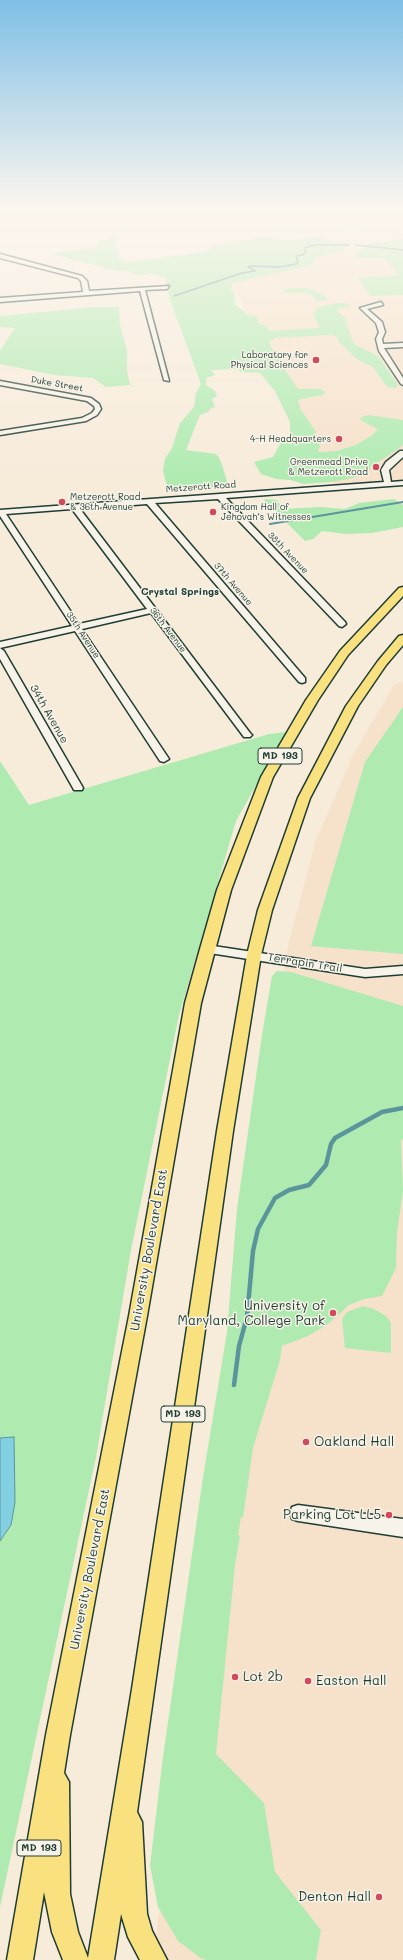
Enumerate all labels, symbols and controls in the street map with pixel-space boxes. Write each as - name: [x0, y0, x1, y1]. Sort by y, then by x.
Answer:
- place label: Laboratory for Physical Sciences: [231, 350, 308, 371]
- marker: Laboratory for Physical Sciences: [311, 355, 321, 365]
- street label: Duke Street: [30, 374, 84, 394]
- place label: 4-H Headquarters: [250, 434, 331, 444]
- marker: 4-H Headquarters: [334, 434, 344, 444]
- place label: Greenmead Drive & Metzerott Road: [288, 457, 368, 478]
- marker: Greenmead Drive & Metzerott Road: [371, 462, 381, 472]
- street label: Metzerott Road: [166, 479, 236, 495]
- place label: Metzerott Road & 36th Avenue: [70, 492, 140, 513]
- marker: Metzerott Road & 36th Avenue: [57, 497, 67, 507]
- place label: Kingdom Hall of Jehovah’s Witnesses: [221, 502, 311, 523]
- marker: Kingdom Hall of Jehovah’s Witnesses: [208, 507, 218, 517]
- street label: 38th Avenue: [265, 530, 311, 576]
- street label: 37th Avenue: [211, 560, 255, 608]
- district label: Crystal Springs: [141, 586, 219, 598]
- street label: 36th Avenue: [148, 605, 188, 655]
- street label: 35th Avenue: [64, 610, 102, 660]
- street label: 34th Avenue: [27, 682, 71, 746]
- road number: MD 193: [258, 748, 302, 764]
- street label: Terrapin Trail: [267, 951, 343, 975]
- street label: University Boulevard East: [127, 1168, 171, 1332]
- place label: University of Maryland, College Park: [178, 1298, 325, 1329]
- marker: University of Maryland, College Park: [328, 1308, 338, 1318]
- road number: MD 193: [161, 1406, 205, 1422]
- place label: Oakland Hall: [314, 1434, 394, 1450]
- marker: Oakland Hall: [301, 1437, 311, 1447]
- street label: University Boulevard East: [67, 1487, 113, 1651]
- place label: Parking Lot LL5: [283, 1507, 381, 1523]
- marker: Parking Lot LL5: [384, 1510, 394, 1520]
- place label: Lot 2b: [243, 1669, 283, 1685]
- marker: Lot 2b: [230, 1672, 240, 1682]
- place label: Easton Hall: [316, 1673, 387, 1689]
- marker: Easton Hall: [303, 1676, 313, 1686]
- road number: MD 193: [17, 1840, 61, 1856]
- place label: Denton Hall: [298, 1889, 371, 1905]
- marker: Denton Hall: [374, 1892, 384, 1902]

